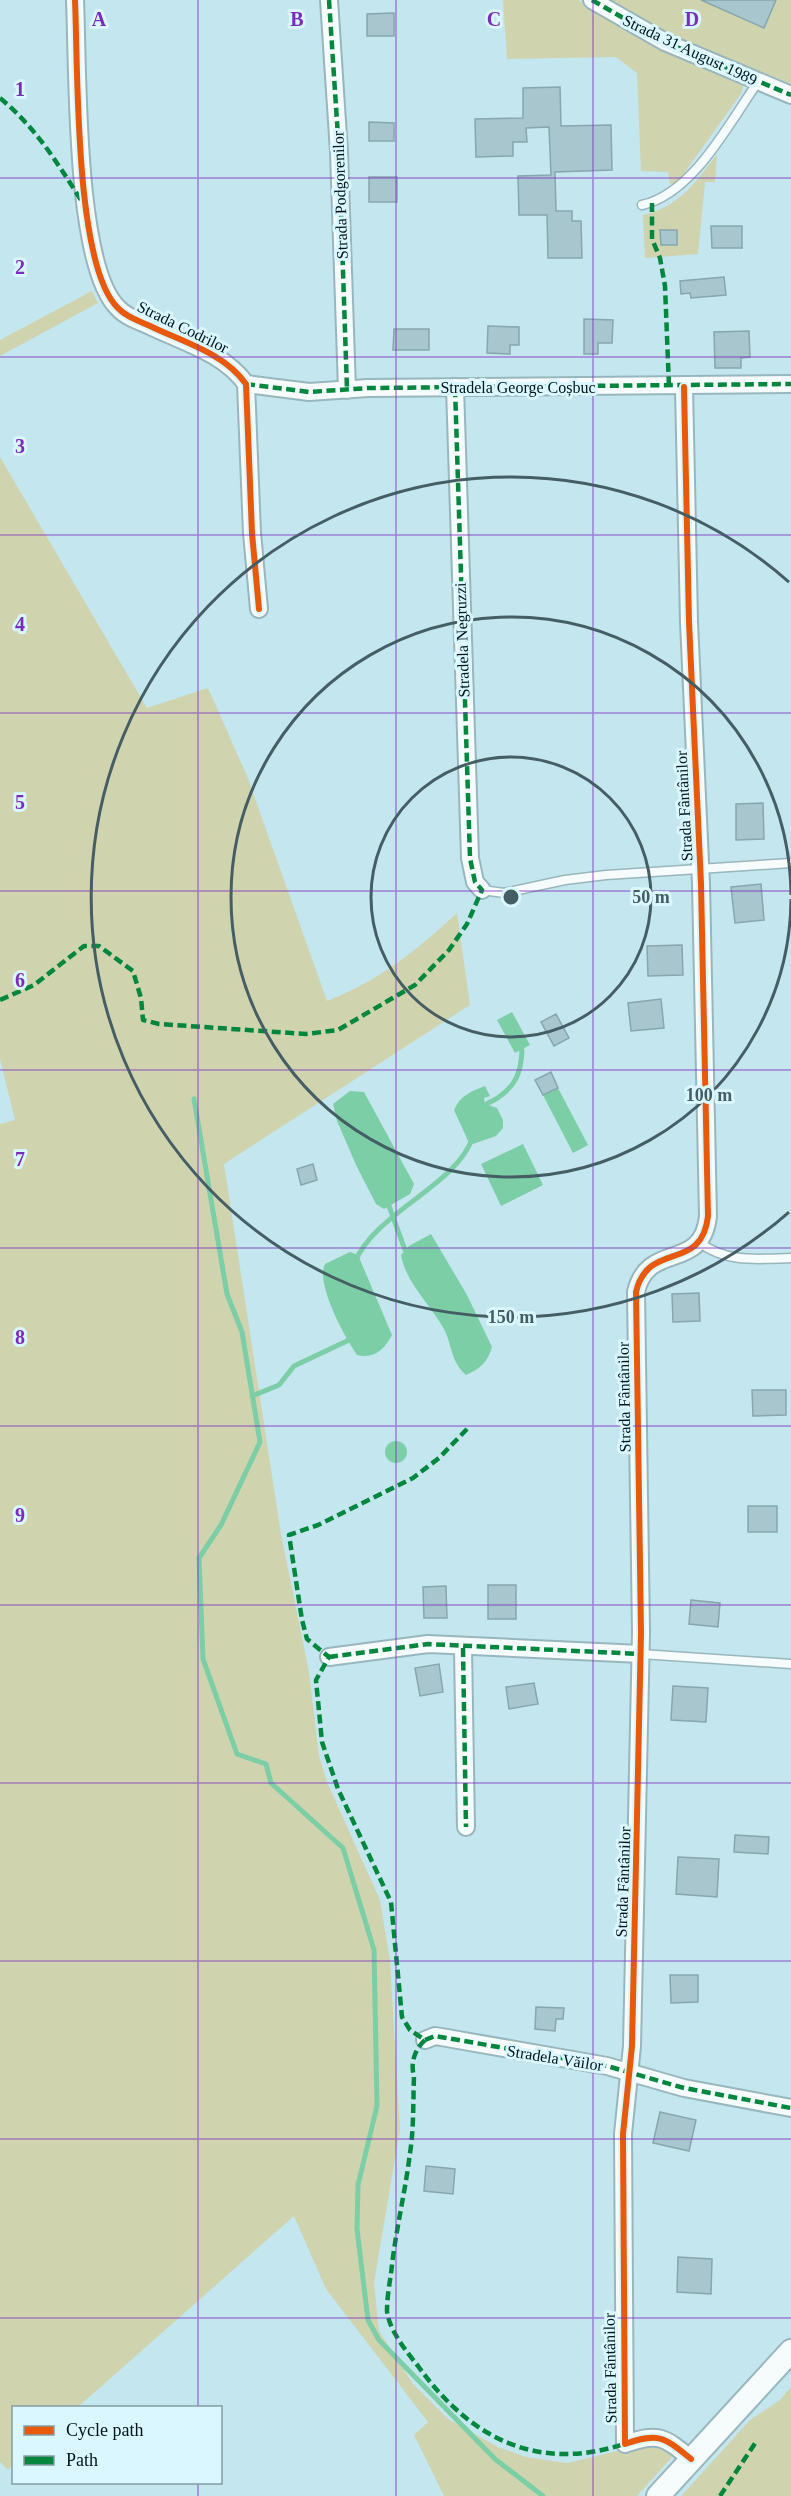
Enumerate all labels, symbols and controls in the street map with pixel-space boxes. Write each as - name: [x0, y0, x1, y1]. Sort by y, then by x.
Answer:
- text: A: [92, 8, 107, 30]
- text: B: [290, 8, 304, 30]
- text: C: [487, 8, 501, 30]
- text: D: [685, 8, 699, 30]
- street label: Strada 31 August 1989: [620, 11, 760, 90]
- text: 1: [15, 78, 25, 100]
- street label: Strada Podgorenilor: [329, 130, 352, 259]
- text: 2: [15, 256, 25, 278]
- street label: Strada Codrilor: [135, 298, 232, 357]
- street label: Stradela George Coșbuc: [440, 379, 596, 397]
- text: 3: [15, 435, 25, 457]
- street label: Stradela Negruzzi: [451, 582, 474, 698]
- text: 4: [15, 613, 25, 635]
- street label: Strada Fântânilor: [673, 750, 695, 862]
- text: 5: [15, 791, 25, 813]
- centre of rings: [501, 887, 521, 907]
- text: 50 m: [632, 887, 670, 907]
- text: 6: [15, 969, 25, 991]
- text: 100 m: [686, 1085, 732, 1105]
- text: 7: [15, 1148, 25, 1170]
- text: 150 m: [488, 1307, 534, 1327]
- text: 8: [15, 1326, 25, 1348]
- street label: Strada Fântânilor: [615, 1341, 633, 1452]
- text: 9: [15, 1504, 25, 1526]
- street label: Strada Fântânilor: [613, 1826, 633, 1938]
- street label: Stradela Văilor: [506, 2042, 605, 2074]
- street label: Strada Fântânilor: [601, 2312, 619, 2423]
- legend: [12, 2406, 222, 2484]
- text: Cycle path: [66, 2420, 143, 2440]
- text: Path: [66, 2450, 98, 2470]

